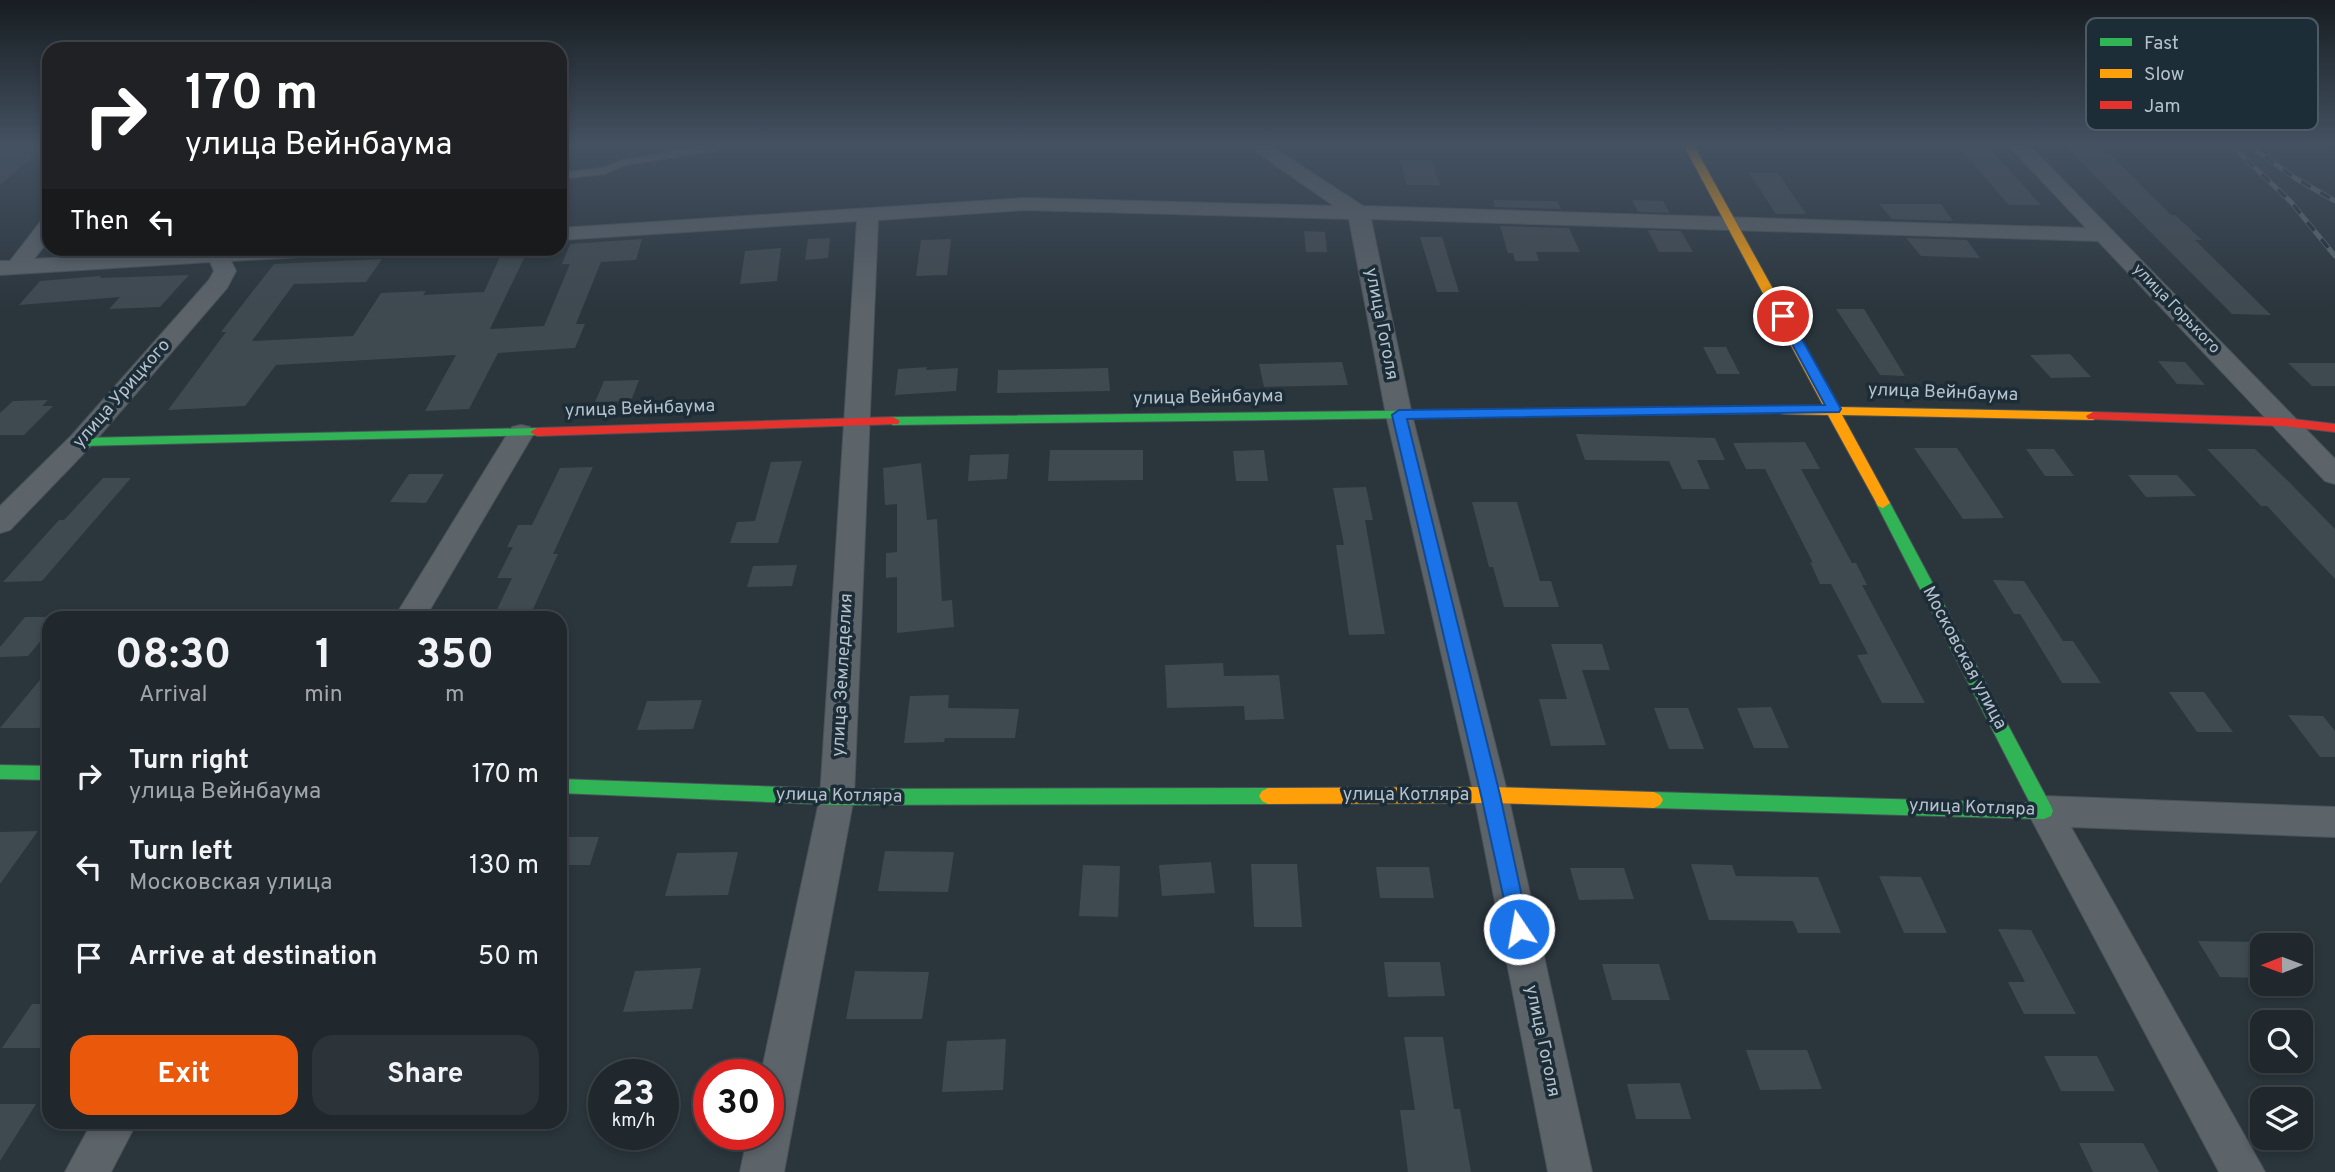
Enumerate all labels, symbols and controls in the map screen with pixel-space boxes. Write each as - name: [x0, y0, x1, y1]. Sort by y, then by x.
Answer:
- legend: [2086, 18, 2318, 130]
- text: Fast: [2144, 32, 2179, 56]
- text: Slow: [2144, 63, 2184, 87]
- text: 170 m: [185, 65, 318, 127]
- icon: right: [70, 70, 161, 161]
- text: Jam: [2144, 95, 2181, 119]
- text: улица Вейнбаума: [185, 126, 452, 166]
- icon: left: [143, 203, 181, 241]
- text: Then: [70, 206, 129, 239]
- street label: улица Горького: [2128, 260, 2224, 358]
- street label: улица Гоголя: [1359, 266, 1403, 382]
- pin: [1753, 286, 1813, 346]
- icon: arrive: [1764, 297, 1802, 335]
- street label: улица Урицкого: [68, 335, 176, 453]
- street label: улица Вейнбаума: [1867, 379, 2019, 407]
- street label: улица Вейнбаума: [1133, 385, 1283, 411]
- street label: улица Вейнбаума: [564, 395, 716, 423]
- street label: Московская улица: [1917, 582, 2011, 734]
- street label: улица Земледелия: [827, 593, 859, 757]
- text: 08:30: [115, 630, 231, 683]
- text: 1: [315, 630, 332, 683]
- text: 350: [416, 630, 494, 683]
- text: Arrival: [139, 681, 207, 710]
- text: min: [304, 681, 343, 710]
- text: m: [445, 681, 465, 710]
- text: Turn right: [129, 745, 249, 778]
- icon: right: [70, 757, 108, 795]
- text: 170 m: [472, 759, 539, 792]
- text: улица Вейнбаума: [129, 778, 321, 807]
- street label: улица Котляра: [776, 783, 902, 809]
- street label: улица Котляра: [1343, 784, 1469, 807]
- street label: улица Котляра: [1908, 794, 2036, 822]
- text: Turn left: [129, 836, 233, 869]
- icon: left: [70, 848, 108, 886]
- text: 130 m: [469, 850, 539, 883]
- text: Московская улица: [129, 869, 332, 898]
- position arrow: [1482, 892, 1556, 966]
- north arrow: [2250, 933, 2314, 996]
- map controls: [2250, 933, 2313, 1150]
- icon: arrive: [70, 939, 108, 977]
- text: Arrive at destination: [129, 941, 377, 974]
- text: 50 m: [478, 941, 539, 974]
- street label: улица Гоголя: [1519, 983, 1565, 1099]
- button: search: [2250, 1010, 2313, 1073]
- button: Exit: [70, 1035, 298, 1115]
- button: Share: [312, 1035, 539, 1115]
- speed limit sign: 30: [693, 1059, 784, 1150]
- text: 23: [612, 1073, 655, 1117]
- button: layers: [2250, 1087, 2313, 1150]
- text: km/h: [612, 1110, 655, 1133]

